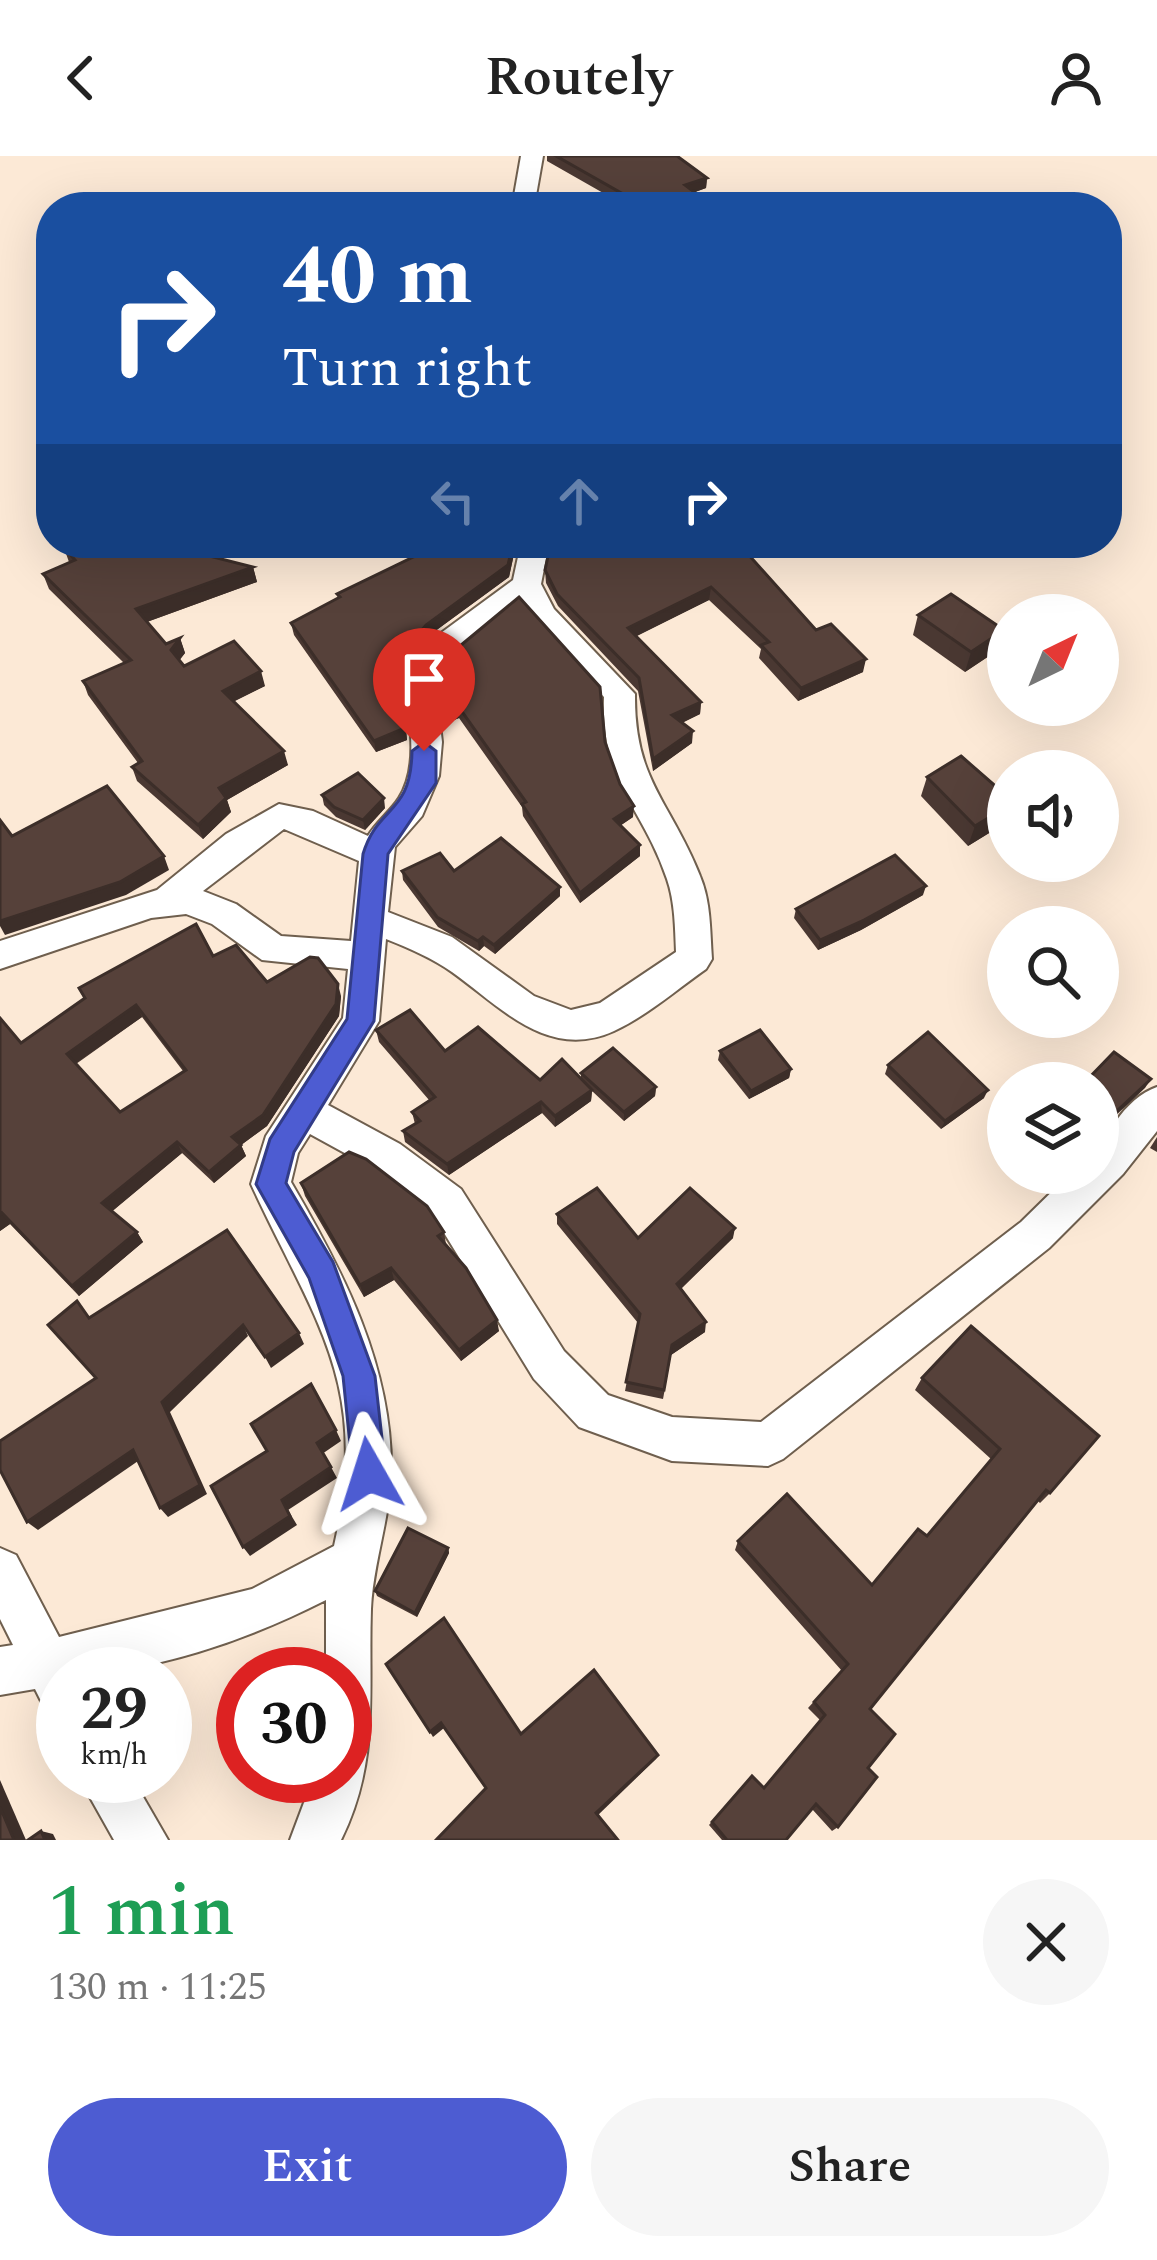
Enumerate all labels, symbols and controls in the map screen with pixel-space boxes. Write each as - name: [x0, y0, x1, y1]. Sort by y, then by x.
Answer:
- text: Routely: [485, 37, 672, 119]
- icon: back: [48, 45, 114, 111]
- icon: person: [1043, 45, 1109, 111]
- text: 40 m: [282, 213, 473, 341]
- icon: right: [84, 240, 240, 396]
- text: Turn right: [282, 328, 532, 410]
- icon: left: [420, 468, 486, 534]
- icon: ahead: [546, 468, 612, 534]
- icon: right: [672, 468, 738, 534]
- north arrow: [987, 594, 1119, 726]
- map controls: [987, 594, 1119, 1194]
- pin: [373, 628, 475, 751]
- icon: arrive: [391, 646, 457, 712]
- button: sound: [987, 750, 1119, 882]
- button: search: [987, 906, 1119, 1038]
- button: layers: [987, 1062, 1119, 1194]
- position arrow: [306, 1411, 432, 1537]
- speed limit sign: 30: [216, 1647, 372, 1803]
- text: 29: [80, 1664, 148, 1756]
- text: km/h: [80, 1732, 148, 1778]
- text: 1 min: [48, 1858, 235, 1967]
- button: close: [983, 1879, 1109, 2005]
- text: 130 m · 11:25: [48, 1958, 267, 2017]
- button: Exit: [48, 2098, 567, 2236]
- button: Share: [591, 2098, 1109, 2236]

